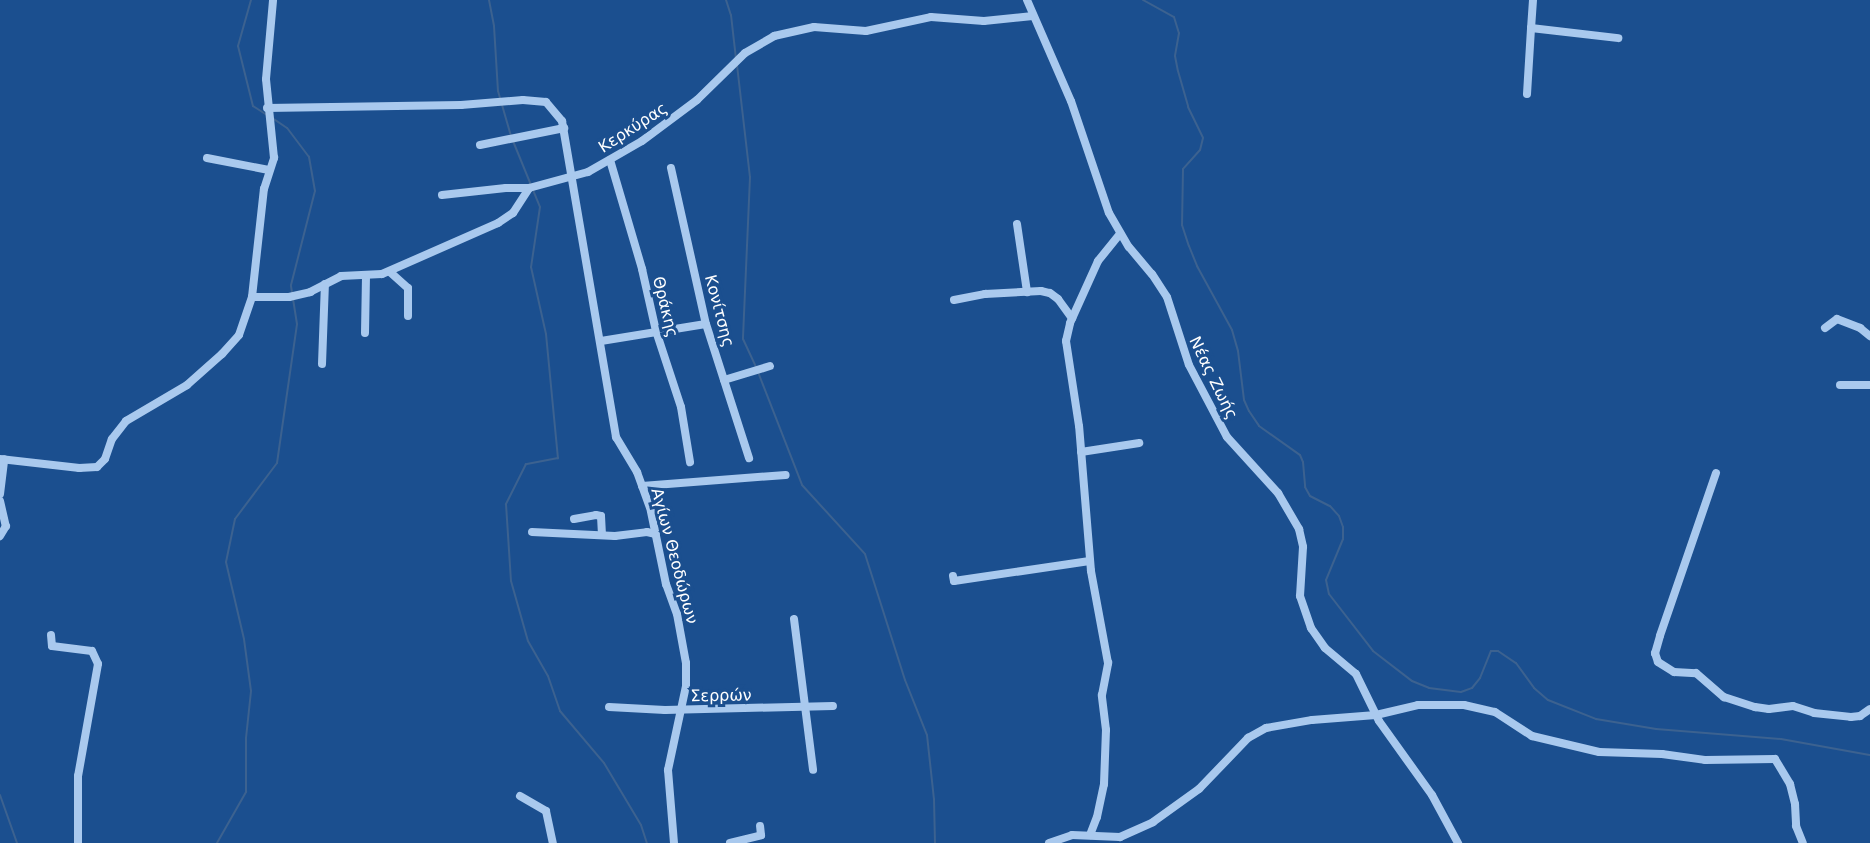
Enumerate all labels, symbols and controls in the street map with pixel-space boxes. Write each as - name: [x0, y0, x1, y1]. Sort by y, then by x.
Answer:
- street label: Κερκύρας: [595, 99, 671, 157]
- street label: Κονίτσης: [700, 273, 738, 349]
- street label: Θράκης: [648, 274, 682, 340]
- street label: Νέας Ζωής: [1185, 334, 1241, 422]
- street label: Αγίων Θεοδώρων: [647, 486, 701, 626]
- street label: Σερρών: [690, 686, 752, 706]

